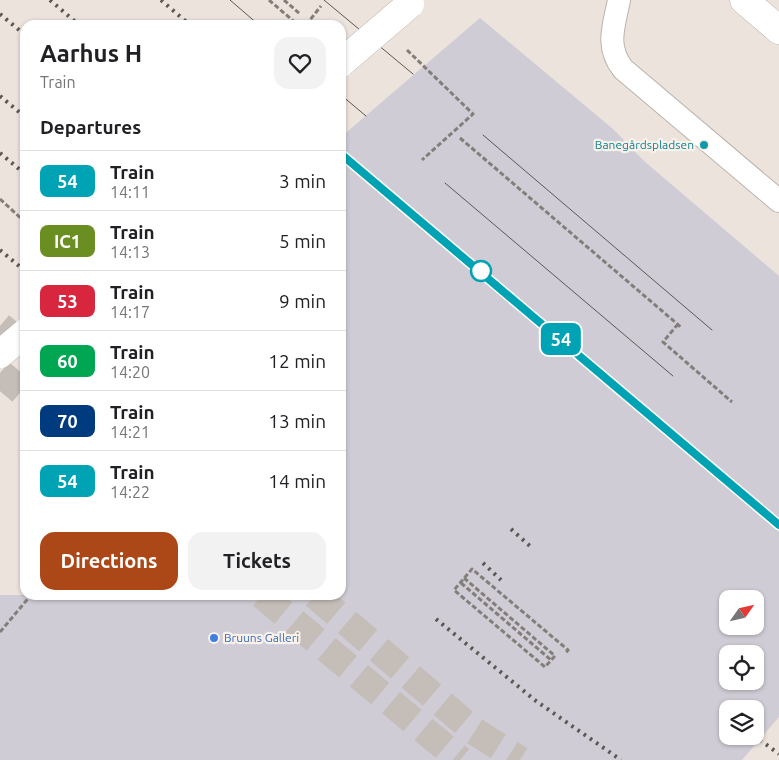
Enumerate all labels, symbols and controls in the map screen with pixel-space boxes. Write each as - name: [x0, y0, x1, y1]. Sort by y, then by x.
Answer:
- button: heart: [274, 37, 326, 89]
- text: Aarhus H: [40, 40, 142, 67]
- text: Train: [40, 73, 76, 91]
- text: Departures: [40, 116, 141, 138]
- place label: Banegårdspladsen: [595, 138, 694, 151]
- marker: Banegårdspladsen: [698, 139, 710, 151]
- text: Train: [110, 161, 155, 183]
- text: 3 min: [279, 170, 326, 192]
- text: 54: [57, 171, 78, 191]
- text: 14:11: [110, 183, 150, 201]
- text: Train: [110, 221, 155, 243]
- text: 5 min: [279, 230, 326, 252]
- text: IC1: [54, 231, 81, 251]
- text: 14:13: [110, 243, 150, 261]
- unlabelled marker: [470, 260, 492, 282]
- text: Train: [110, 281, 155, 303]
- text: 9 min: [279, 290, 326, 312]
- text: 53: [57, 291, 78, 311]
- text: 14:17: [110, 303, 150, 321]
- line badge: 54: [538, 323, 584, 355]
- text: 54: [551, 329, 571, 349]
- text: Train: [110, 341, 155, 363]
- text: 12 min: [268, 350, 326, 372]
- text: 60: [57, 351, 78, 371]
- text: 14:20: [110, 363, 150, 381]
- text: Train: [110, 401, 155, 423]
- text: 13 min: [268, 410, 326, 432]
- text: 70: [57, 411, 78, 431]
- text: 14:21: [110, 423, 150, 441]
- text: Train: [110, 461, 155, 483]
- text: 14 min: [268, 470, 326, 492]
- text: 54: [57, 471, 78, 491]
- text: 14:22: [110, 483, 150, 501]
- button: Directions: [40, 532, 178, 590]
- button: Tickets: [188, 532, 326, 590]
- north arrow: [719, 590, 764, 635]
- map controls: [719, 590, 764, 745]
- place label: Bruuns Galleri: [224, 631, 299, 644]
- marker: Bruuns Galleri: [208, 632, 220, 644]
- button: locate: [719, 645, 764, 690]
- button: layers: [719, 700, 764, 745]

